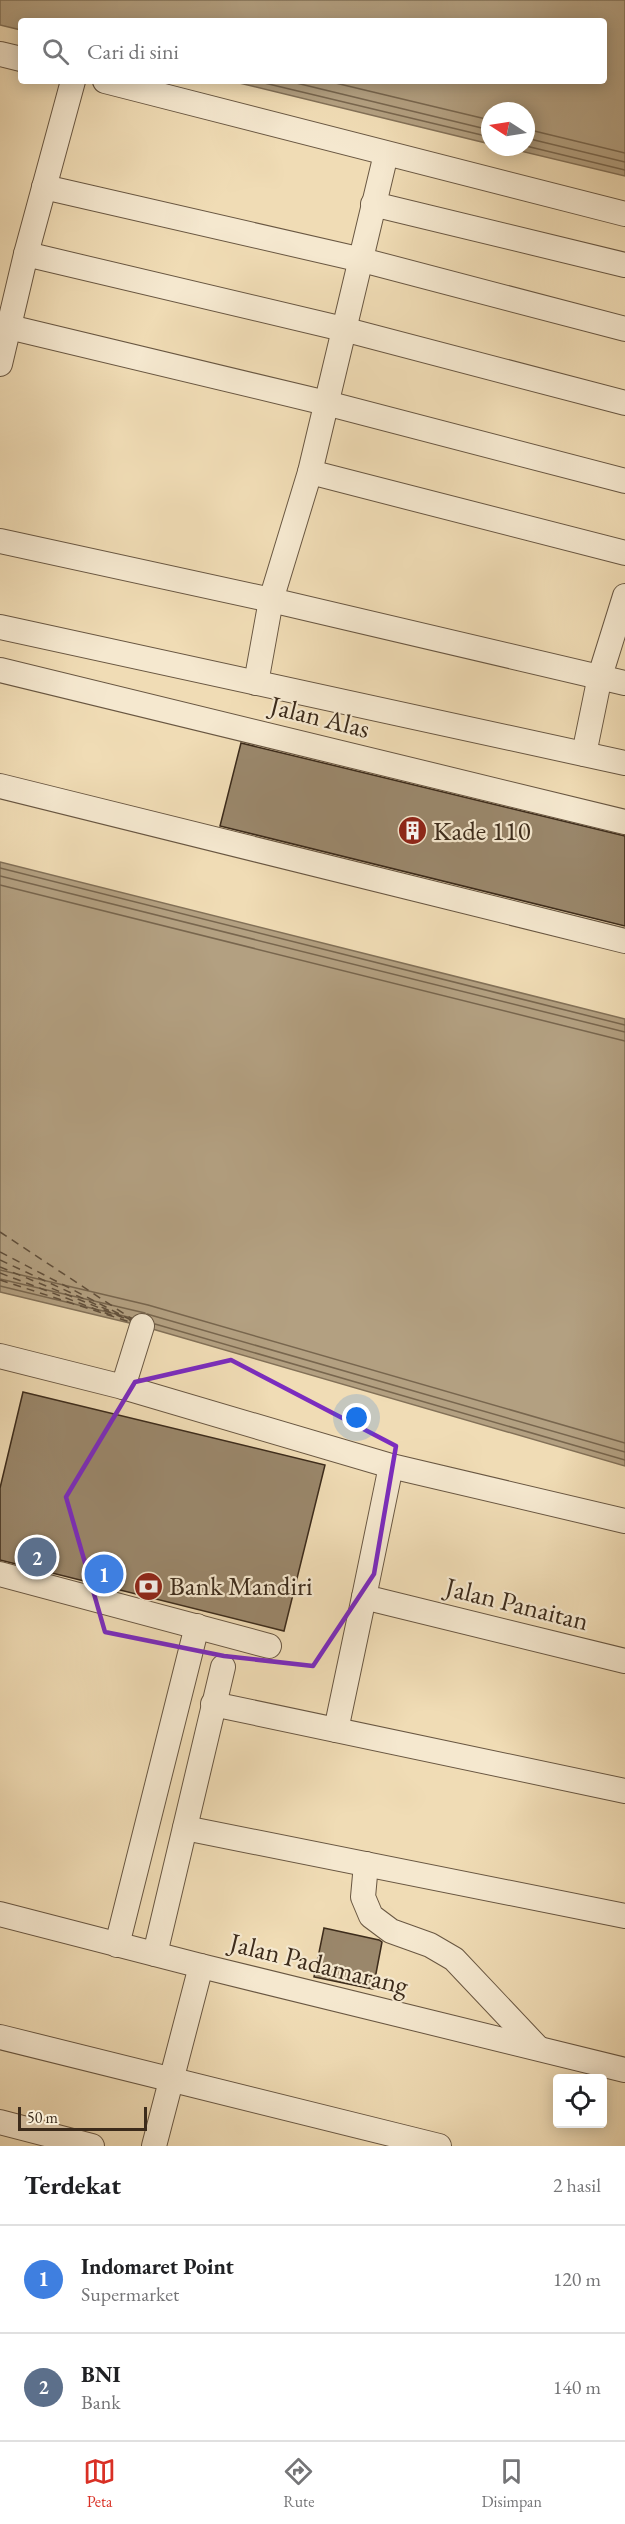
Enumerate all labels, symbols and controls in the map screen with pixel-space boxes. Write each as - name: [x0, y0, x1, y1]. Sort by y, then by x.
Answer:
- search box: [18, 18, 607, 84]
- icon: search: [39, 35, 72, 68]
- text: Cari di sini: [87, 37, 179, 66]
- north arrow: [481, 102, 535, 156]
- street label: Jalan Alas: [265, 687, 374, 746]
- place label: Kade 110: [433, 813, 531, 848]
- building icon: Kade 110: [396, 815, 428, 847]
- your location: [342, 1403, 371, 1432]
- pin: 2: [18, 1534, 57, 1580]
- pin: 1: [84, 1552, 124, 1596]
- place label: Bank Mandiri: [169, 1568, 313, 1603]
- street label: Jalan Panaitan: [440, 1568, 592, 1638]
- bank icon: Bank Mandiri: [132, 1570, 164, 1602]
- street label: Jalan Padamarang: [224, 1924, 412, 2003]
- map controls: [553, 2074, 607, 2128]
- button: locate: [553, 2074, 607, 2128]
- scale bar: [18, 2104, 147, 2132]
- text: 50 m: [27, 2107, 58, 2128]
- text: Terdekat: [24, 2168, 121, 2202]
- text: 2 hasil: [553, 2172, 601, 2198]
- text: Indomaret Point: [81, 2252, 234, 2281]
- text: 1: [38, 2266, 49, 2292]
- text: 120 m: [553, 2266, 601, 2292]
- text: Supermarket: [81, 2281, 179, 2307]
- text: BNI: [81, 2360, 121, 2389]
- text: 2: [38, 2374, 49, 2400]
- text: 140 m: [553, 2374, 601, 2400]
- text: Bank: [81, 2389, 121, 2415]
- tab: Peta: [83, 2455, 116, 2512]
- tab: Rute: [282, 2455, 315, 2512]
- tab: Disimpan: [482, 2455, 542, 2512]

